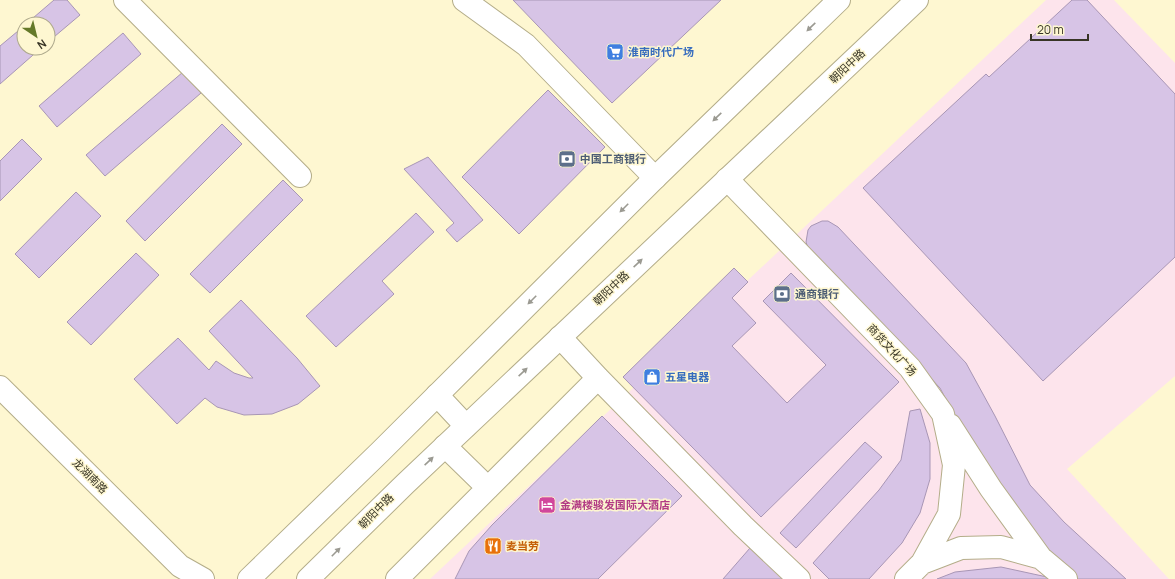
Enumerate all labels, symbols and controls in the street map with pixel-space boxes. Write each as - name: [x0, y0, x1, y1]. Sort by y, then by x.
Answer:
- north arrow: [16, 16, 56, 56]
- scale bar: [1031, 16, 1088, 42]
- text: 20 m: [1037, 21, 1064, 38]
- one-way arrow: [806, 22, 816, 32]
- text: N: [34, 36, 50, 53]
- supermarket icon: 淮南时代广场: [605, 42, 625, 62]
- place label: 淮南时代广场: [628, 44, 694, 59]
- street label: 朝阳中路: [825, 45, 868, 86]
- one-way arrow: [713, 112, 722, 121]
- bank icon: 中国工商银行: [557, 149, 577, 169]
- place label: 中国工商银行: [580, 151, 646, 166]
- one-way arrow: [619, 203, 629, 213]
- one-way arrow: [633, 258, 643, 268]
- street label: 朝阳中路: [589, 267, 632, 308]
- bank icon: 通商银行: [772, 284, 792, 304]
- place label: 通商银行: [795, 286, 839, 301]
- one-way arrow: [527, 295, 537, 305]
- street label: 商货文化广场: [864, 320, 920, 379]
- one-way arrow: [518, 367, 528, 376]
- shop icon: 五星电器: [642, 367, 662, 387]
- place label: 五星电器: [665, 369, 710, 384]
- street label: 龙湖南路: [69, 455, 111, 497]
- one-way arrow: [424, 456, 434, 466]
- street label: 朝阳中路: [355, 490, 397, 532]
- hotel icon: 金满楼骏发国际大酒店: [537, 495, 557, 515]
- place label: 金满楼骏发国际大酒店: [560, 497, 670, 512]
- restaurant icon: 麦当劳: [483, 536, 503, 556]
- place label: 麦当劳: [506, 538, 539, 553]
- one-way arrow: [331, 547, 341, 557]

